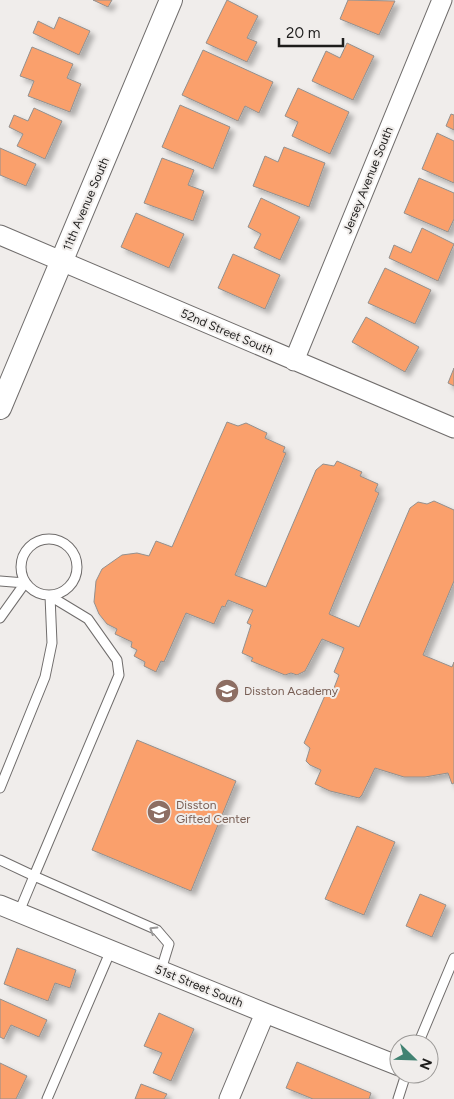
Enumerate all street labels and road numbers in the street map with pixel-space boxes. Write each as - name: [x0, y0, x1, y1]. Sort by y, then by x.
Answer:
- street label: Jersey Avenue South: [340, 124, 396, 235]
- street label: 11th Avenue South: [60, 155, 112, 253]
- street label: 52nd Street South: [179, 306, 276, 358]
- street label: 51st Street South: [153, 962, 245, 1010]

